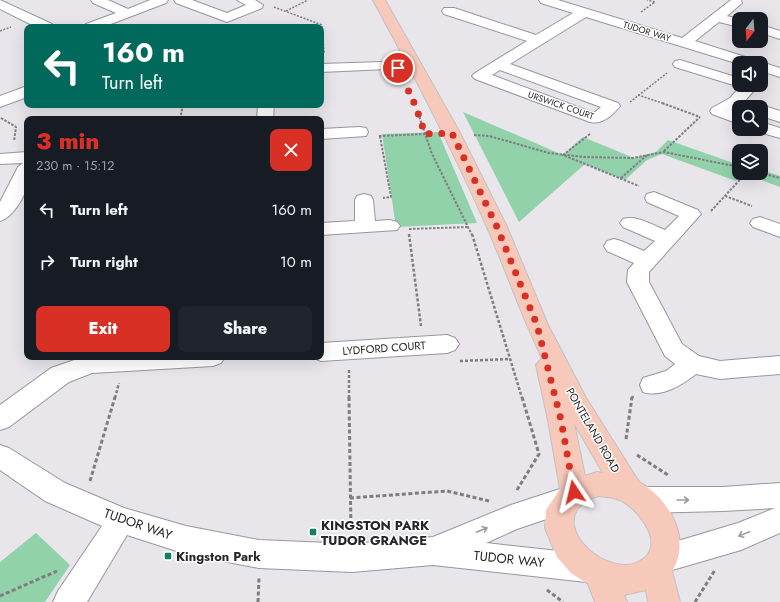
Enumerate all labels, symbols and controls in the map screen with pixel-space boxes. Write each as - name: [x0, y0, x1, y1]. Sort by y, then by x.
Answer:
- north arrow: [732, 12, 768, 48]
- map controls: [732, 12, 768, 180]
- street label: TUDOR WAY: [622, 18, 672, 44]
- text: 160 m: [102, 32, 185, 73]
- icon: left: [36, 40, 88, 92]
- pin: [381, 51, 415, 85]
- button: sound: [732, 56, 768, 92]
- icon: arrive: [387, 57, 409, 79]
- text: Turn left: [102, 70, 162, 96]
- street label: URSWICK COURT: [526, 88, 596, 123]
- button: search: [732, 100, 768, 136]
- text: 3 min: [36, 123, 100, 158]
- button: close: [270, 129, 312, 171]
- button: layers: [732, 144, 768, 180]
- text: 230 m · 15:12: [36, 156, 114, 175]
- icon: left: [36, 199, 58, 221]
- text: Turn left: [70, 199, 128, 221]
- text: 160 m: [271, 199, 312, 221]
- icon: right: [36, 251, 58, 273]
- text: Turn right: [70, 251, 138, 273]
- text: 10 m: [280, 251, 312, 273]
- button: Exit: [36, 306, 170, 352]
- button: Share: [178, 306, 312, 352]
- street label: LYDFORD COURT: [342, 337, 426, 359]
- street label: PONTELAND ROAD: [562, 385, 624, 476]
- position arrow: [553, 471, 595, 513]
- one-way arrow: [676, 496, 689, 504]
- street label: TUDOR WAY: [101, 503, 175, 545]
- place label: KINGSTON PARK TUDOR GRANGE: [321, 516, 430, 550]
- one-way arrow: [475, 526, 487, 533]
- marker: KINGSTON PARK TUDOR GRANGE: [308, 527, 318, 537]
- one-way arrow: [739, 531, 751, 538]
- street label: TUDOR WAY: [473, 546, 546, 572]
- place label: Kingston Park: [176, 547, 261, 566]
- marker: Kingston Park: [163, 551, 173, 561]

